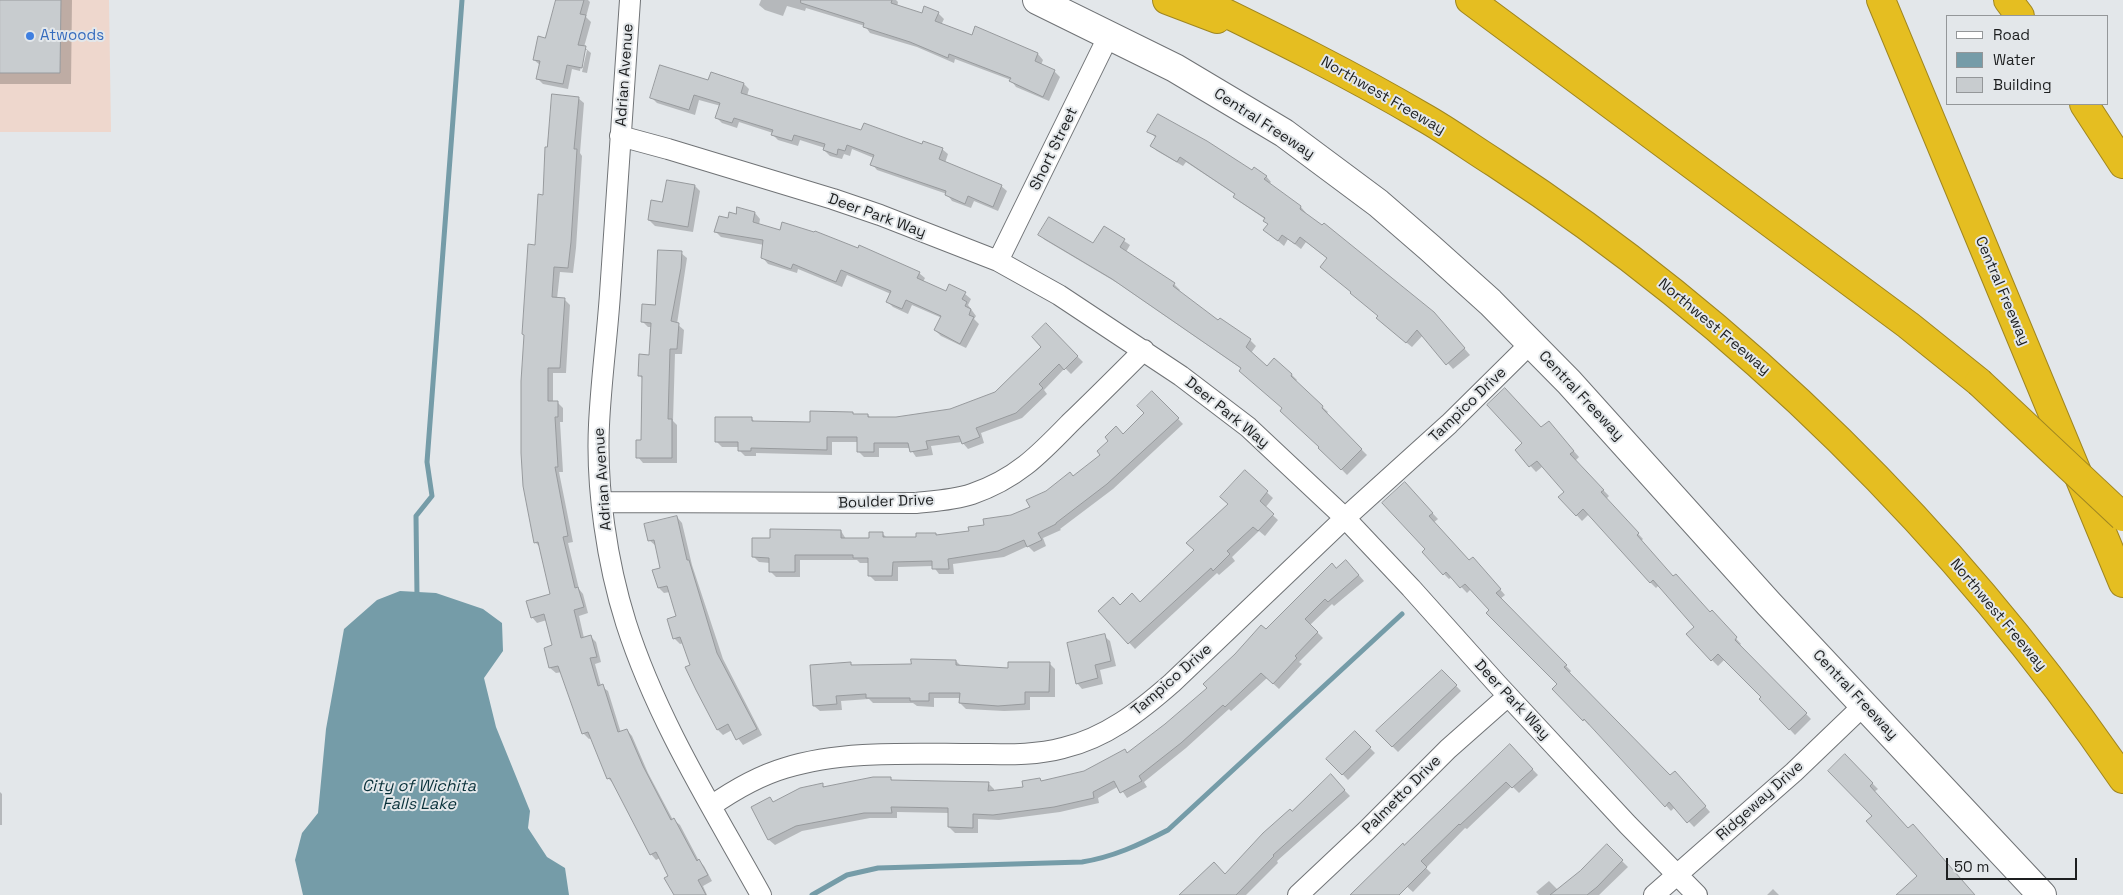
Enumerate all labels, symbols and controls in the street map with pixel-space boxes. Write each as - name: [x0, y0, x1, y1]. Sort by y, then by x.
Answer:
- legend: [1946, 15, 2108, 105]
- street label: Adrian Avenue: [612, 23, 638, 127]
- text: Road: [1993, 25, 2030, 44]
- place label: Atwoods: [40, 27, 104, 45]
- marker: Atwoods: [24, 30, 36, 42]
- text: Water: [1993, 50, 2035, 69]
- street label: Northwest Freeway: [1318, 53, 1448, 139]
- text: Building: [1993, 75, 2052, 94]
- street label: Central Freeway: [1210, 85, 1318, 163]
- street label: Short Street: [1026, 105, 1082, 193]
- street label: Deer Park Way: [826, 190, 928, 242]
- street label: Central Freeway: [1971, 234, 2033, 348]
- street label: Northwest Freeway: [1654, 275, 1774, 379]
- street label: Central Freeway: [1535, 347, 1627, 445]
- street label: Tampico Drive: [1426, 364, 1510, 446]
- street label: Deer Park Way: [1181, 374, 1273, 452]
- street label: Adrian Avenue: [590, 427, 616, 531]
- street label: Boulder Drive: [838, 491, 934, 513]
- street label: Northwest Freeway: [1946, 555, 2050, 675]
- street label: Tampico Drive: [1128, 640, 1216, 720]
- street label: Central Freeway: [1809, 646, 1901, 744]
- street label: Deer Park Way: [1470, 656, 1554, 744]
- street label: Palmetto Drive: [1359, 752, 1445, 838]
- street label: Ridgeway Drive: [1713, 757, 1807, 845]
- water label: City of Wichita Falls Lake: [362, 777, 476, 815]
- scale bar: [1948, 848, 2079, 880]
- text: 50 m: [1954, 857, 1989, 876]

